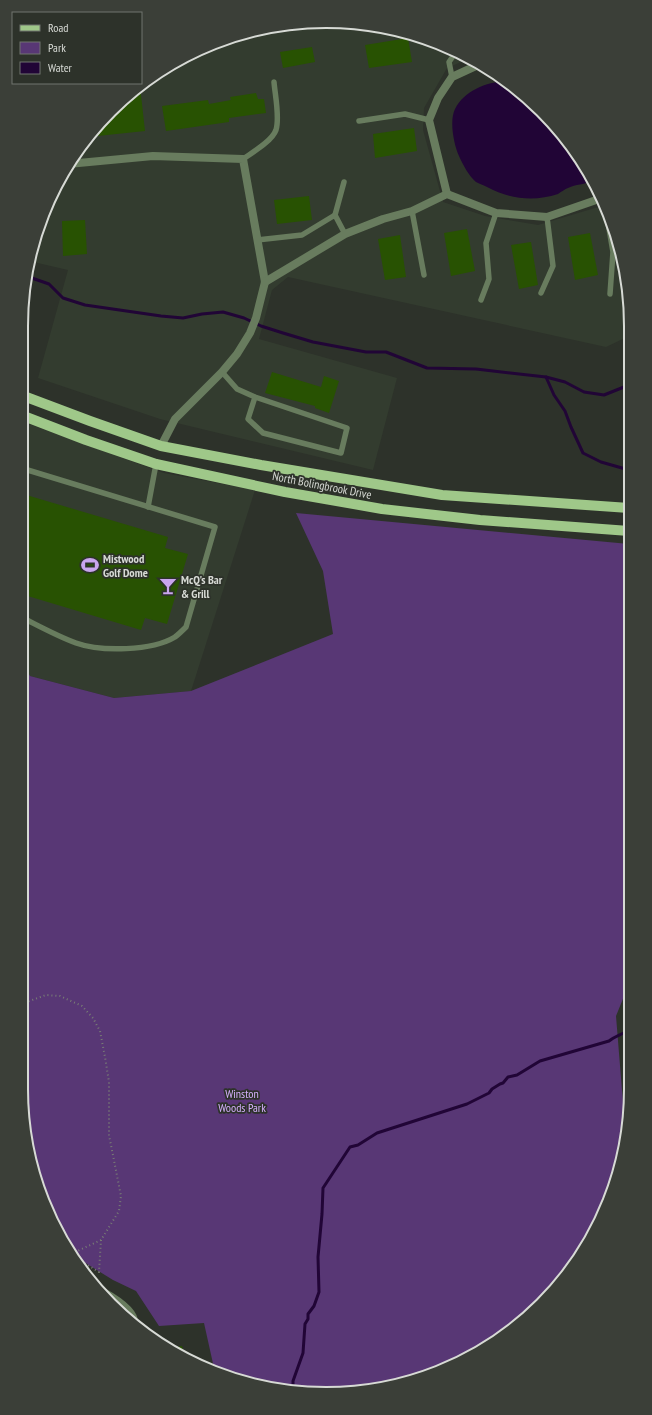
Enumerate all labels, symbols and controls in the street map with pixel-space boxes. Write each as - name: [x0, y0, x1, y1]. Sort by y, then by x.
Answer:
- legend: [12, 12, 142, 84]
- text: Road: [48, 20, 68, 35]
- text: Park: [48, 40, 66, 55]
- text: Water: [48, 60, 73, 75]
- street label: North Bolingbrook Drive: [271, 468, 373, 502]
- place label: Mistwood Golf Dome: [103, 551, 148, 580]
- sports icon: Mistwood Golf Dome: [80, 555, 100, 575]
- place label: McQ's Bar & Grill: [181, 572, 223, 601]
- bar icon: McQ's Bar & Grill: [158, 576, 178, 596]
- park label: Winston Woods Park: [218, 1086, 266, 1115]

